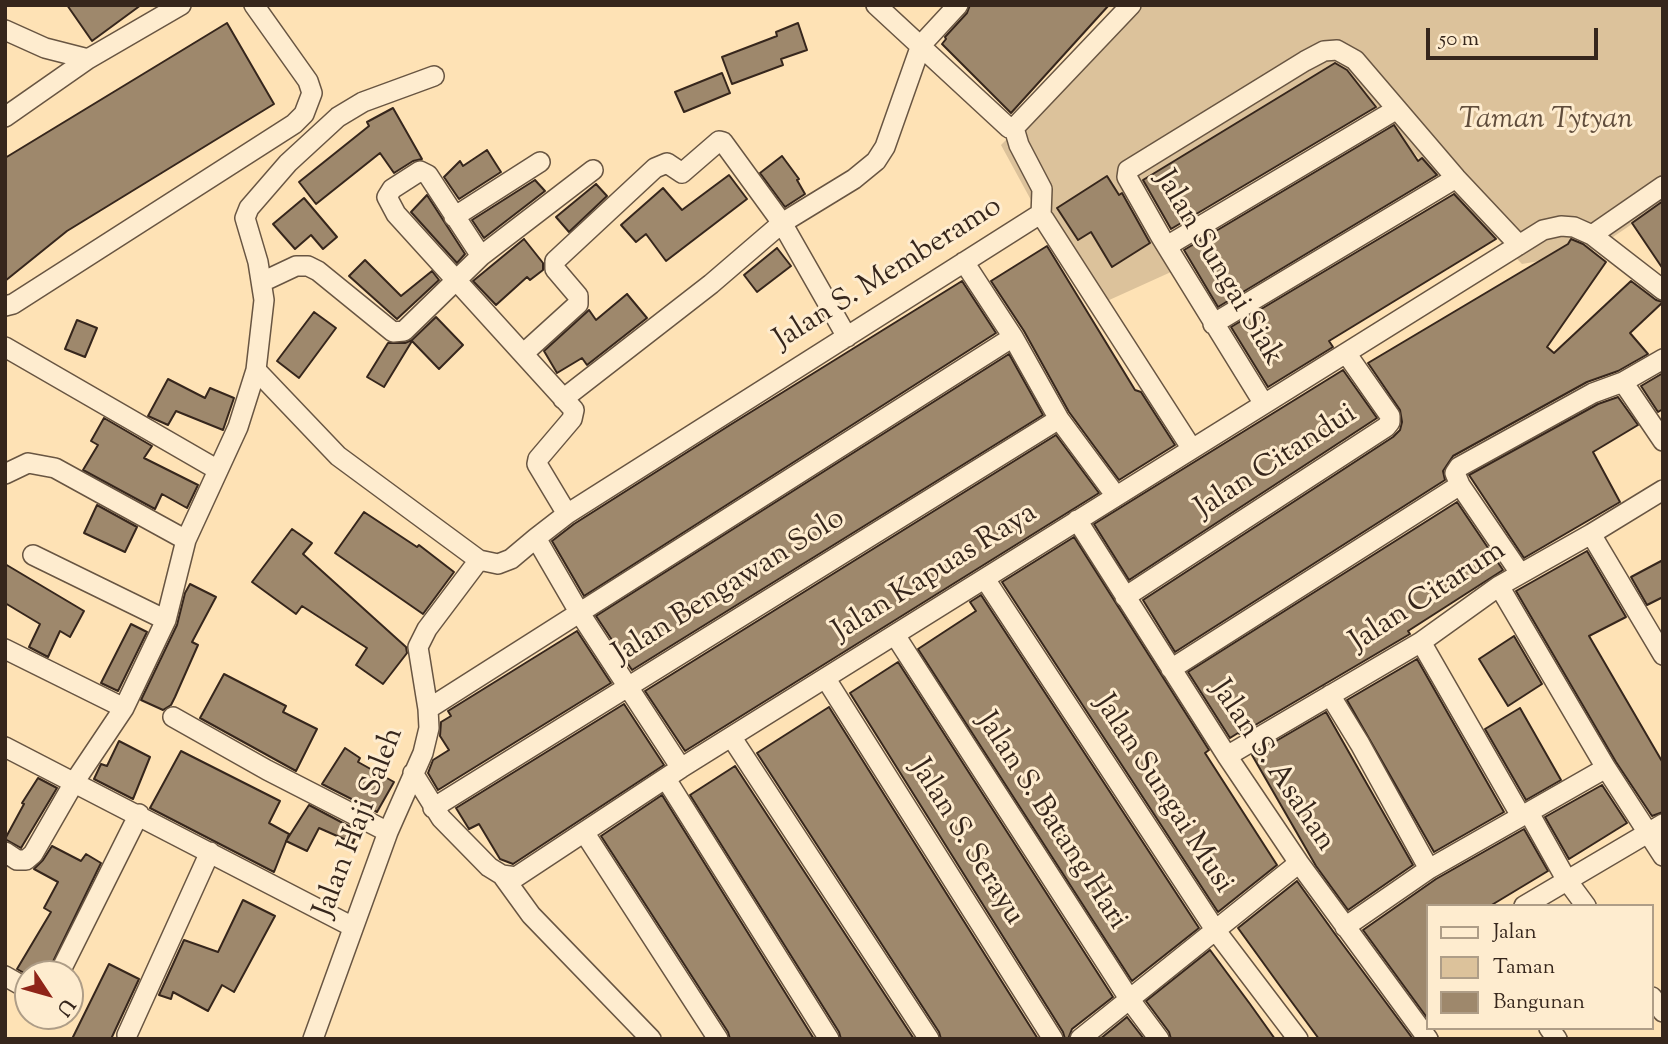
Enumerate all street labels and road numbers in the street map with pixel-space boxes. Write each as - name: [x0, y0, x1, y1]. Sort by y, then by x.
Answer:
- street label: Jalan Sungai Siak: [1145, 165, 1289, 373]
- street label: Jalan S. Memberamo: [768, 190, 1010, 360]
- street label: Jalan Citandui: [1190, 398, 1364, 528]
- street label: Jalan Kapuas Raya: [827, 497, 1045, 651]
- street label: Jalan Bengawan Solo: [608, 502, 852, 674]
- street label: Jalan Citarum: [1345, 534, 1513, 662]
- street label: Jalan S. Asahan: [1200, 674, 1342, 860]
- street label: Jalan Sungai Musi: [1084, 689, 1240, 901]
- street label: Jalan S. Batang Hari: [966, 707, 1134, 937]
- street label: Jalan Haji Saleh: [308, 723, 414, 923]
- street label: Jalan S. Serayu: [900, 753, 1030, 933]

